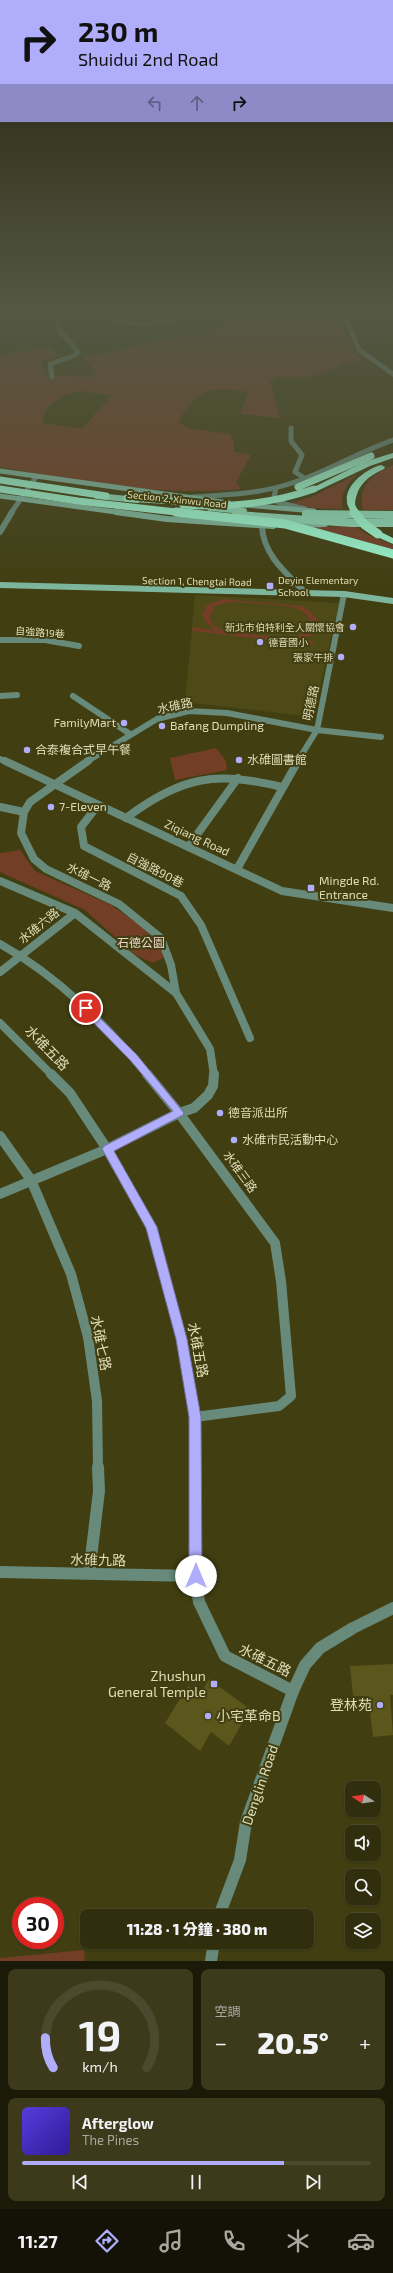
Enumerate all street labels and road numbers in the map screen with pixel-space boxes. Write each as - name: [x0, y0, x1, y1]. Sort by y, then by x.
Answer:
- street label: Section 2, Xinwu Road: [127, 488, 227, 510]
- street label: Section 1, Chengtai Road: [142, 574, 252, 588]
- street label: 自強路19巷: [15, 624, 65, 640]
- street label: 明德路: [299, 684, 321, 722]
- street label: 水碓路: [156, 694, 194, 716]
- street label: Ziqiang Road: [163, 816, 232, 858]
- street label: 自強路90巷: [125, 849, 186, 889]
- street label: 水碓一路: [65, 859, 114, 893]
- street label: 水碓六路: [15, 905, 61, 946]
- street label: 水碓五路: [22, 1022, 73, 1074]
- street label: 水碓三路: [221, 1148, 261, 1195]
- street label: 水碓七路: [88, 1314, 115, 1372]
- street label: 水碓五路: [185, 1321, 212, 1379]
- street label: 水碓九路: [70, 1551, 126, 1568]
- street label: 水碓五路: [236, 1640, 294, 1679]
- street label: Denglin Road: [238, 1742, 281, 1827]

